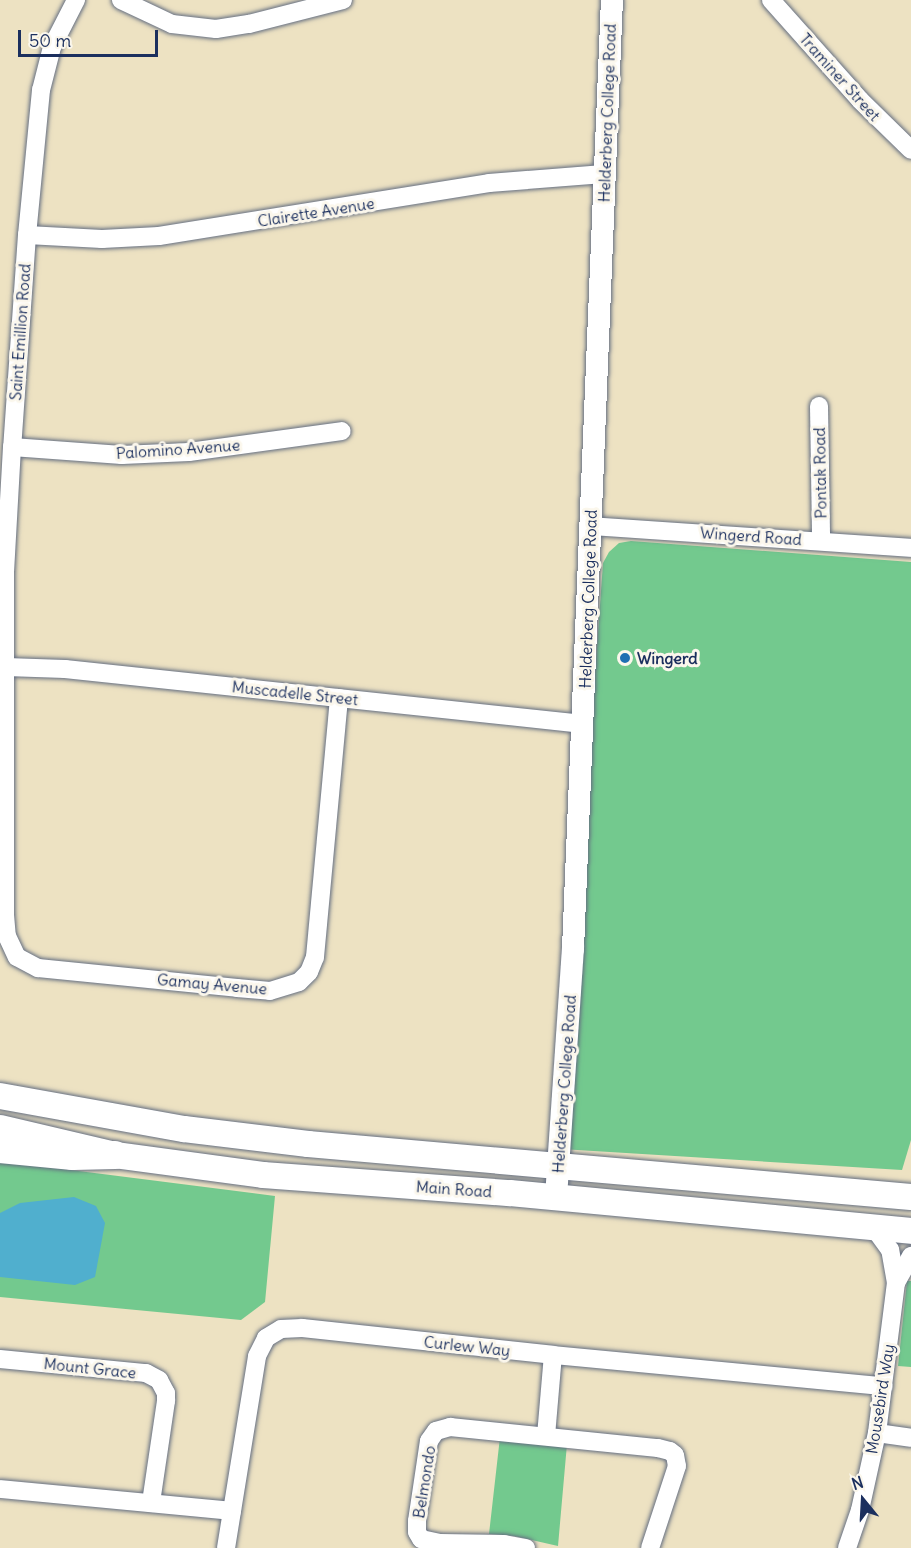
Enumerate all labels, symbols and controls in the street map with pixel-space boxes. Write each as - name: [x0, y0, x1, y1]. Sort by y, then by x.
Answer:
- scale bar: [21, 18, 160, 56]
- street label: Helderberg College Road: [594, 23, 620, 203]
- text: 50 m: [29, 29, 71, 52]
- street label: Traminer Street: [796, 29, 884, 125]
- street label: Clairette Avenue: [256, 193, 376, 231]
- street label: Saint Emillion Road: [6, 263, 34, 401]
- street label: Pontak Road: [810, 427, 830, 519]
- street label: Palomino Avenue: [115, 435, 241, 463]
- street label: Helderberg College Road: [575, 509, 601, 689]
- street label: Wingerd Road: [699, 523, 803, 549]
- place label: Wingerd: [637, 648, 698, 668]
- marker: Wingerd: [618, 651, 632, 665]
- street label: Muscadelle Street: [231, 677, 359, 709]
- street label: Gamay Avenue: [156, 970, 268, 998]
- street label: Helderberg College Road: [548, 994, 580, 1174]
- street label: Main Road: [415, 1177, 493, 1201]
- street label: Curlew Way: [423, 1332, 511, 1360]
- street label: Mousebird Way: [862, 1343, 898, 1455]
- street label: Mount Grace: [43, 1354, 137, 1382]
- street label: Belmondo: [409, 1444, 439, 1520]
- north arrow: [833, 1470, 893, 1530]
- text: N: [849, 1472, 866, 1494]

